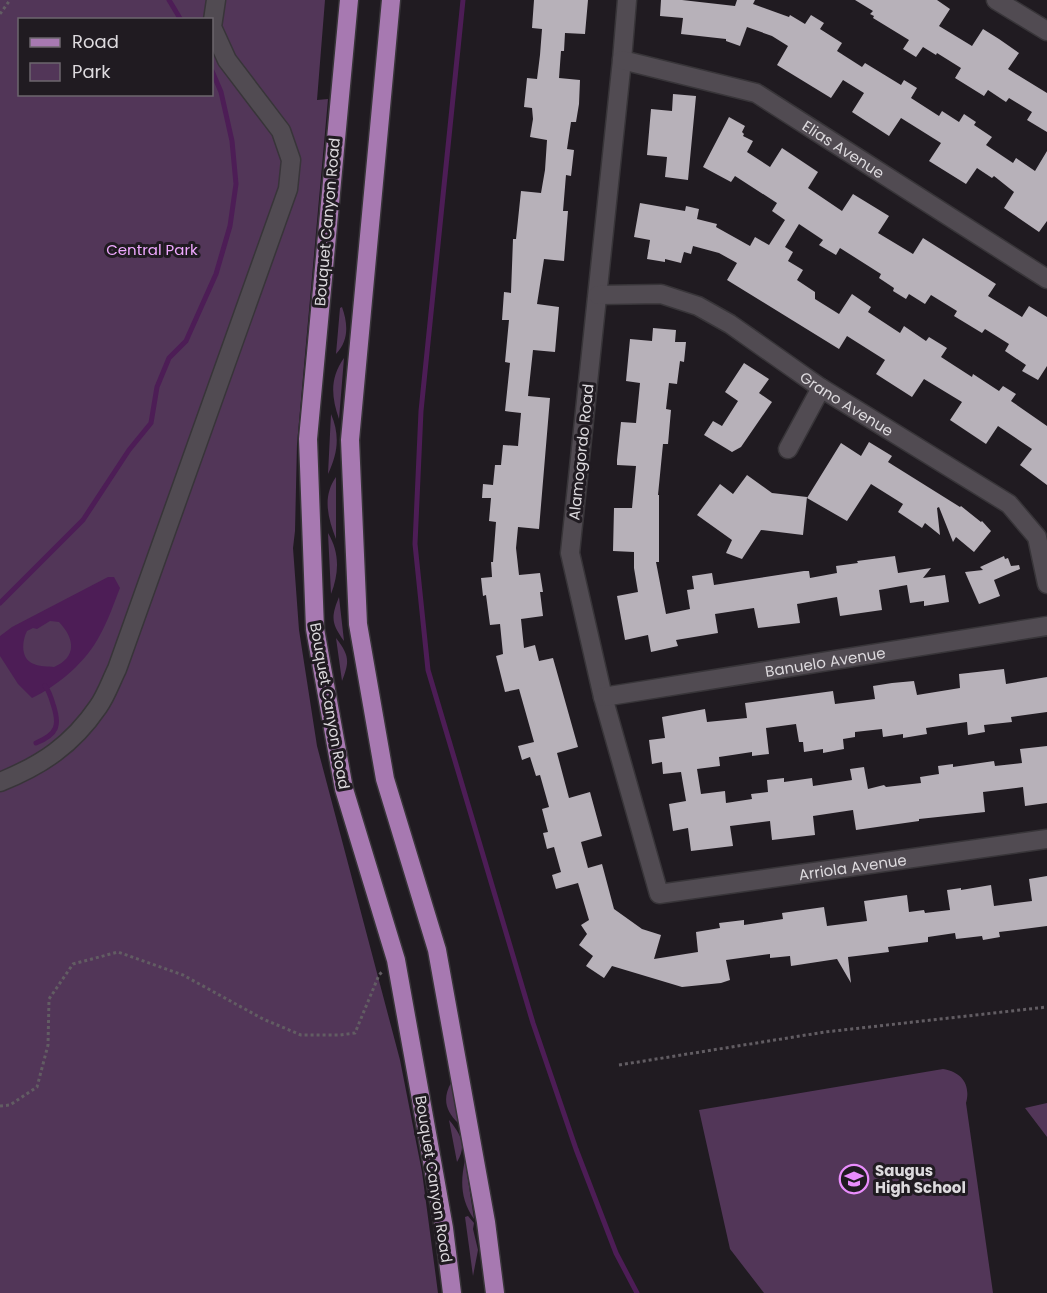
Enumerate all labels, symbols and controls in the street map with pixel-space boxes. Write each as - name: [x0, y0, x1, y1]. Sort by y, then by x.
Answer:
- legend: [18, 18, 213, 96]
- text: Road: [72, 29, 119, 54]
- text: Park: [72, 59, 111, 84]
- street label: Elias Avenue: [799, 115, 889, 183]
- street label: Bouquet Canyon Road: [309, 137, 345, 307]
- park label: Central Park: [106, 239, 198, 260]
- street label: Grano Avenue: [796, 366, 898, 441]
- street label: Alamogordo Road: [563, 383, 599, 521]
- street label: Bouquet Canyon Road: [305, 621, 355, 791]
- street label: Banuelo Avenue: [763, 642, 887, 681]
- street label: Arriola Avenue: [797, 849, 908, 885]
- street label: Bouquet Canyon Road: [410, 1094, 458, 1264]
- place label: Saugus High School: [875, 1160, 966, 1198]
- school or university icon: Saugus High School: [838, 1163, 870, 1195]

